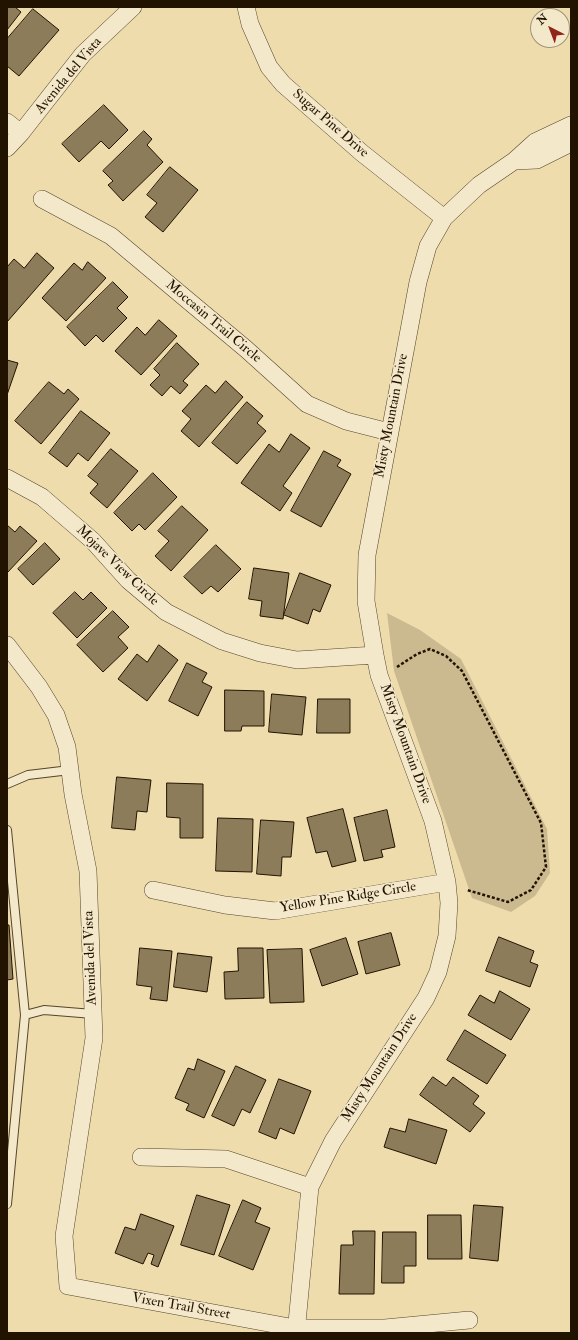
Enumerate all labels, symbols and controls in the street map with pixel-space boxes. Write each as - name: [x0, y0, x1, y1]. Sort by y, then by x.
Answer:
- north arrow: [530, 8, 570, 48]
- text: N: [534, 11, 550, 28]
- street label: Avenida del Vista: [32, 34, 106, 118]
- street label: Sugar Pine Drive: [288, 86, 372, 162]
- street label: Moccasin Trail Circle: [162, 277, 264, 367]
- street label: Misty Mountain Drive: [372, 352, 412, 480]
- street label: Mojave View Circle: [72, 522, 162, 610]
- street label: Misty Mountain Drive: [375, 682, 435, 806]
- street label: Yellow Pine Ridge Circle: [279, 879, 417, 917]
- street label: Avenida del Vista: [81, 910, 101, 1006]
- street label: Misty Mountain Drive: [339, 1010, 421, 1126]
- street label: Vixen Trail Street: [131, 1290, 231, 1324]

